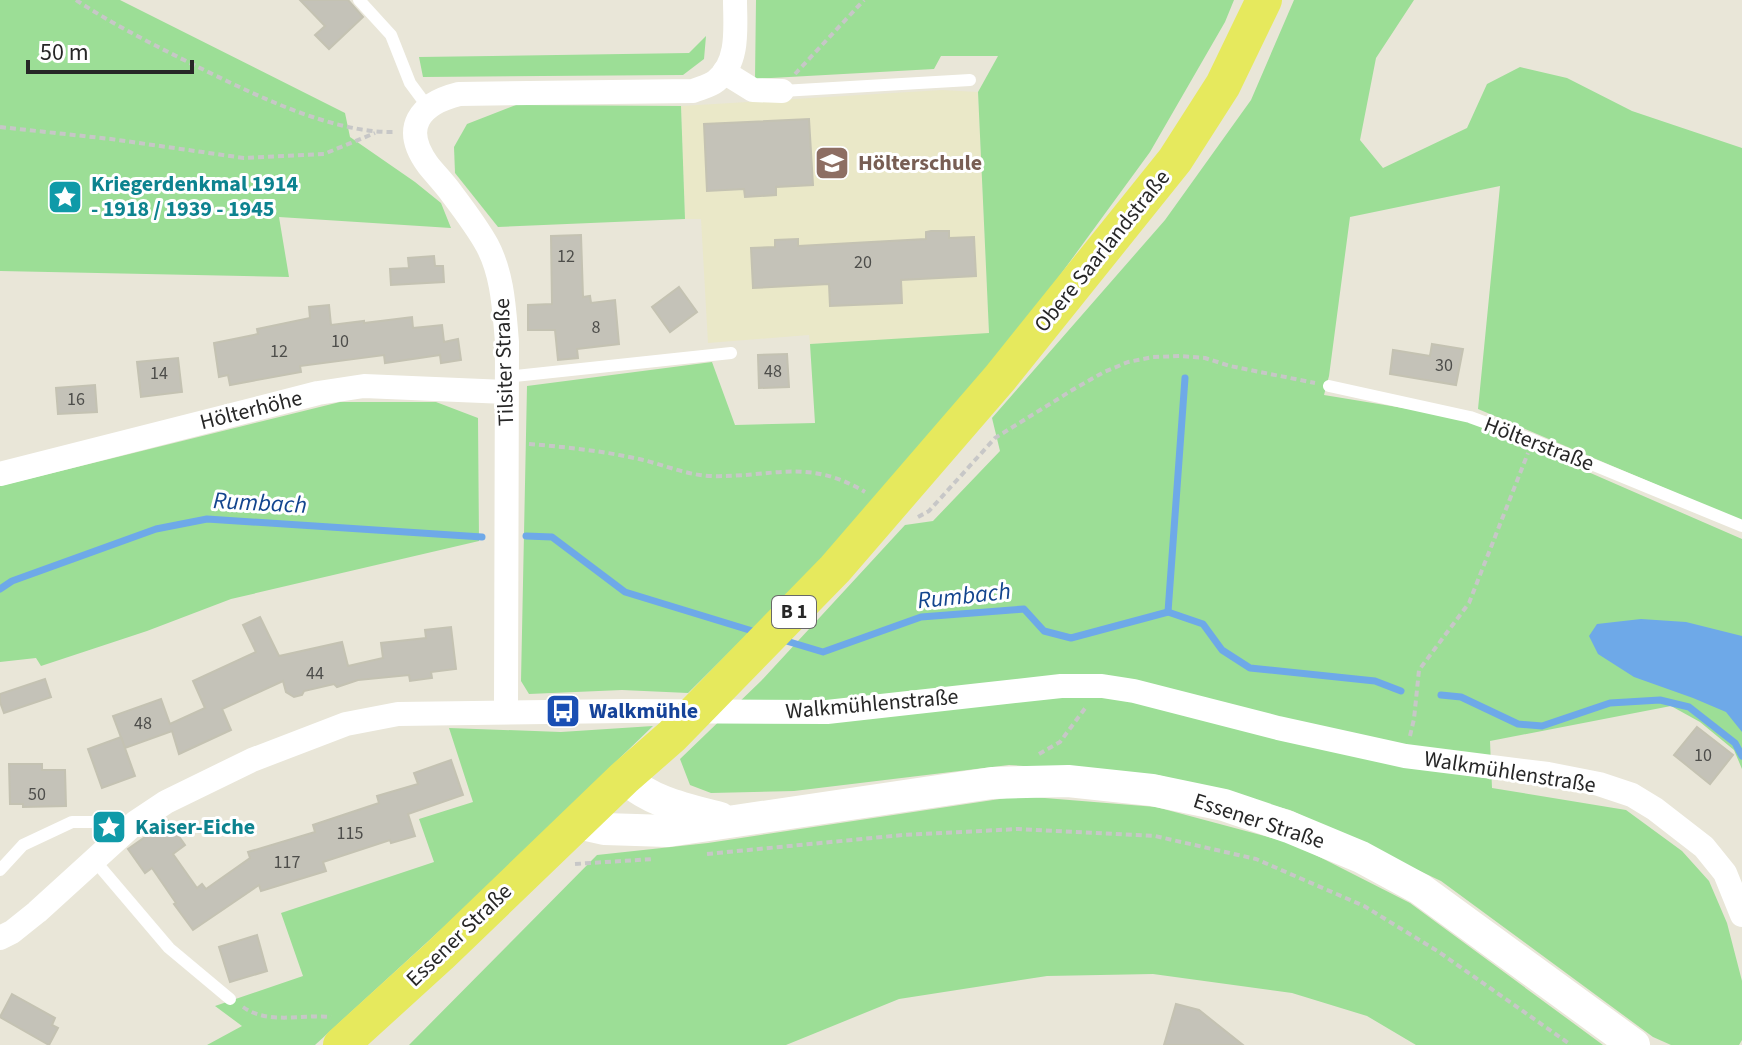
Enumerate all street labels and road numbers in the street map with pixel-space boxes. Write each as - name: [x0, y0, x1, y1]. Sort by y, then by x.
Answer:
- street label: Obere Saarlandstraße: [1026, 163, 1178, 339]
- street label: Tilsiter Straße: [486, 297, 522, 427]
- street label: Hölterhöhe: [197, 382, 306, 438]
- street label: Hölterstraße: [1479, 408, 1599, 480]
- road number: B 1: [772, 596, 816, 628]
- street label: Walkmühlenstraße: [784, 681, 960, 727]
- street label: Walkmühlenstraße: [1422, 743, 1598, 801]
- street label: Essener Straße: [1189, 785, 1329, 857]
- street label: Essener Straße: [399, 876, 519, 994]

